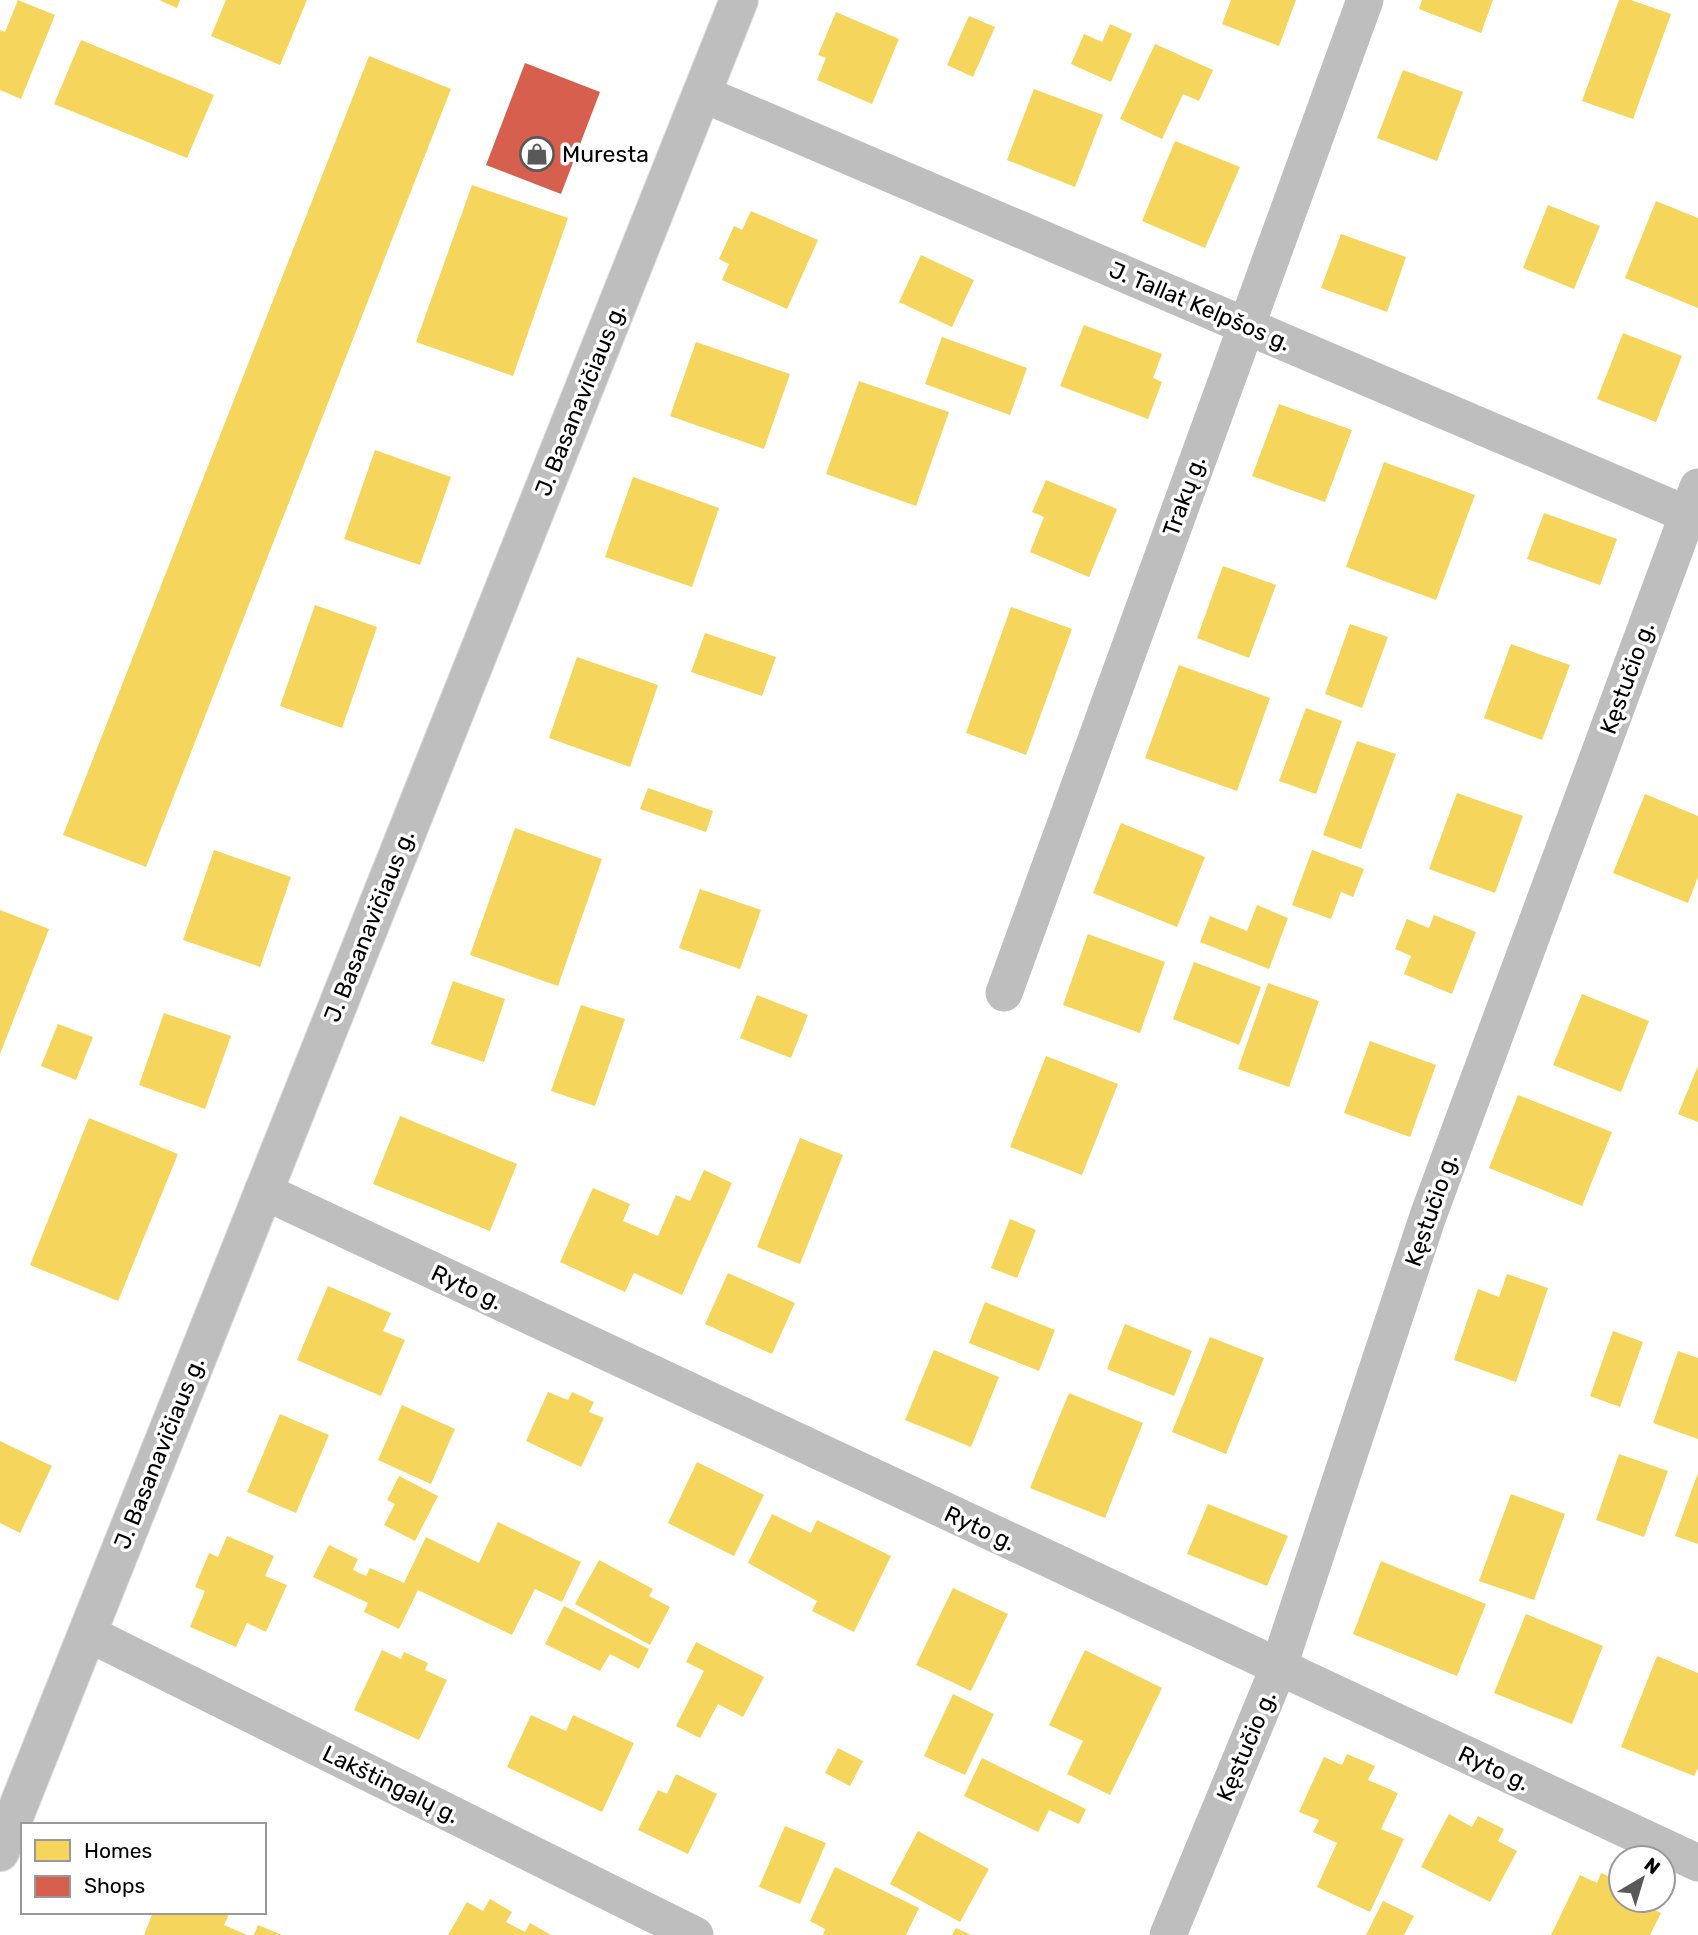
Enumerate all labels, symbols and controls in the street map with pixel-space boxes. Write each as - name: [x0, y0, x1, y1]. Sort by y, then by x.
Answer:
- shop icon: Muresta: [518, 135, 556, 173]
- place label: Muresta: [562, 140, 649, 168]
- street label: J. Tallat Kelpšos g.: [1105, 255, 1295, 357]
- street label: J. Basanavičiaus g.: [529, 300, 631, 500]
- street label: Trakų g.: [1157, 452, 1211, 540]
- street label: Kęstučio g.: [1594, 618, 1660, 738]
- street label: J. Basanavičiaus g.: [318, 826, 420, 1026]
- street label: Kęstučio g.: [1399, 1150, 1463, 1270]
- street label: Ryto g.: [427, 1258, 507, 1316]
- street label: J. Basanavičiaus g.: [108, 1353, 210, 1553]
- street label: Ryto g.: [940, 1499, 1020, 1557]
- street label: Kęstučio g.: [1210, 1687, 1282, 1805]
- street label: Lakštingalų g.: [318, 1739, 464, 1829]
- street label: Ryto g.: [1454, 1739, 1534, 1797]
- legend: [21, 1823, 266, 1914]
- text: Homes: [84, 1838, 152, 1863]
- north arrow: [1607, 1844, 1677, 1914]
- text: N: [1640, 1853, 1665, 1879]
- text: Shops: [84, 1873, 145, 1898]

